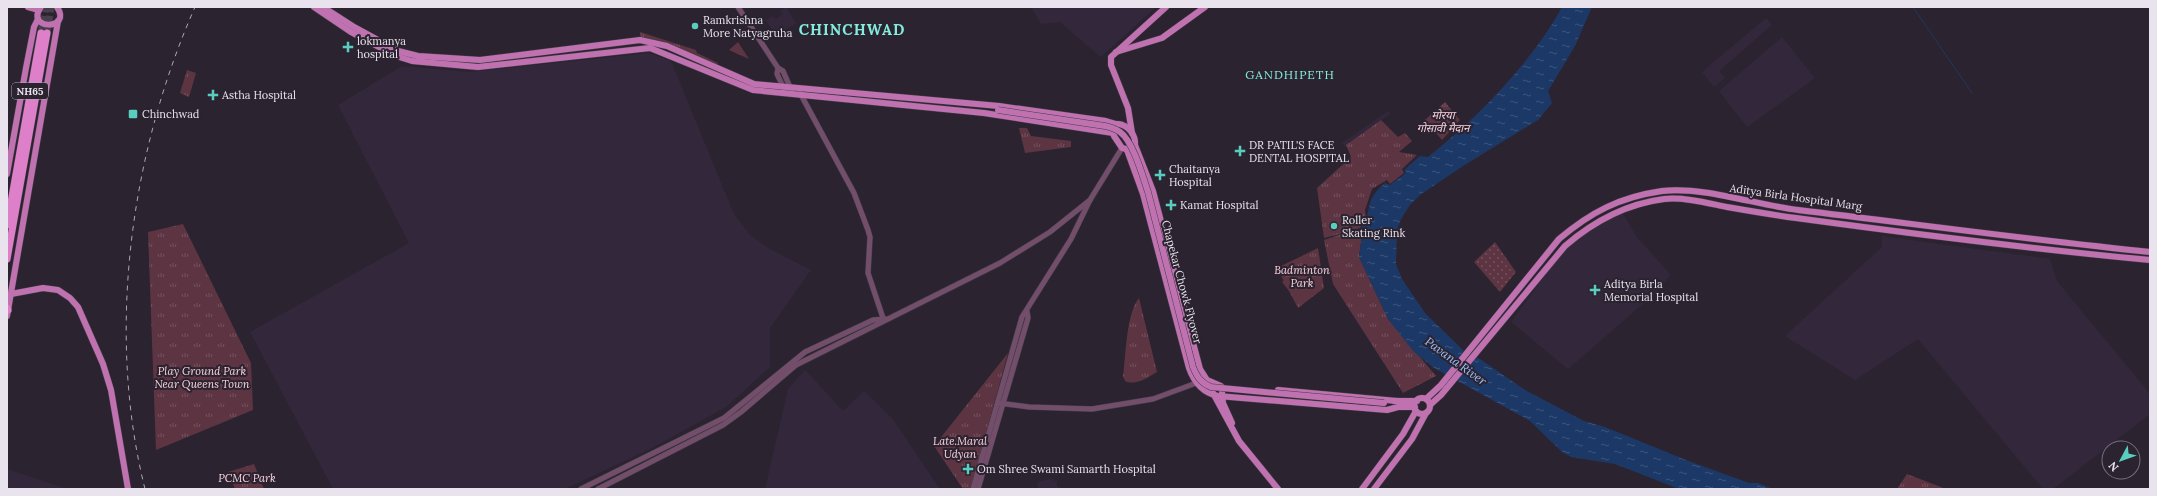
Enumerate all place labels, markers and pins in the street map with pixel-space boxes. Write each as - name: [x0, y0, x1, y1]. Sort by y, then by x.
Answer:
- place label: Ramkrishna More Natyagruha: [703, 13, 793, 40]
- marker: Ramkrishna More Natyagruha: [690, 21, 700, 31]
- place label: lokmanya hospital: [357, 34, 406, 61]
- marker: lokmanya hospital: [342, 41, 354, 53]
- place label: Astha Hospital: [221, 88, 296, 102]
- marker: Astha Hospital: [207, 89, 219, 101]
- place label: Chinchwad: [142, 107, 200, 121]
- marker: Chinchwad: [127, 108, 139, 120]
- place label: DR PATIL'S FACE DENTAL HOSPITAL: [1249, 138, 1350, 165]
- marker: DR PATIL'S FACE DENTAL HOSPITAL: [1234, 145, 1246, 157]
- place label: Chaitanya Hospital: [1169, 162, 1221, 189]
- marker: Chaitanya Hospital: [1154, 169, 1166, 181]
- place label: Kamat Hospital: [1180, 198, 1258, 212]
- marker: Kamat Hospital: [1165, 199, 1177, 211]
- place label: Roller Skating Rink: [1342, 213, 1405, 240]
- marker: Roller Skating Rink: [1329, 221, 1339, 231]
- place label: Aditya Birla Memorial Hospital: [1603, 277, 1698, 304]
- marker: Aditya Birla Memorial Hospital: [1589, 284, 1601, 296]
- place label: Om Shree Swami Samarth Hospital: [977, 462, 1156, 476]
- marker: Om Shree Swami Samarth Hospital: [962, 463, 974, 475]

